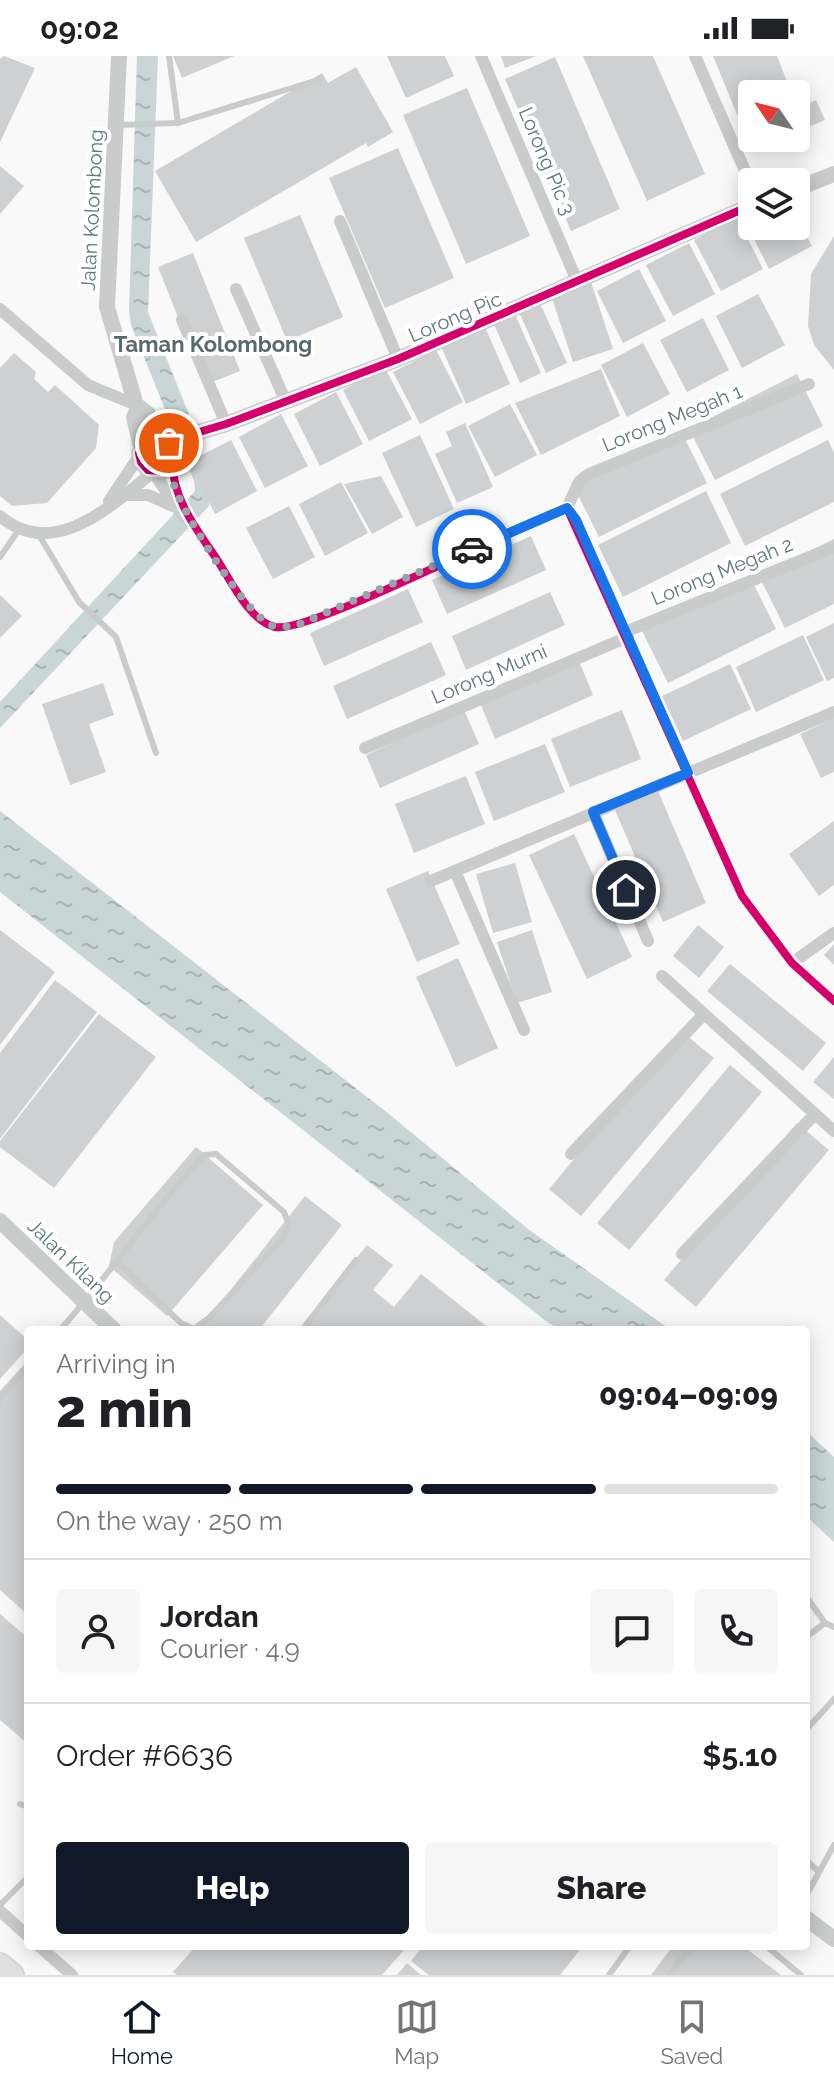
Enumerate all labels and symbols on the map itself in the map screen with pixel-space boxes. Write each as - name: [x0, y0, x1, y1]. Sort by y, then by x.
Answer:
- north arrow: [738, 80, 810, 152]
- street label: Lorong Pic 3: [514, 104, 580, 218]
- street label: Jalan Kolombong: [76, 129, 108, 291]
- street label: Lorong Pic: [405, 287, 505, 347]
- district label: Taman Kolombong: [114, 331, 312, 357]
- street label: Lorong Megah 1: [599, 379, 746, 457]
- pin: [135, 409, 203, 477]
- courier: [432, 509, 512, 589]
- street label: Lorong Megah 2: [648, 532, 796, 610]
- street label: Lorong Murni: [427, 639, 551, 709]
- pin: [592, 856, 660, 924]
- street label: Jalan Kilang: [23, 1214, 119, 1308]

